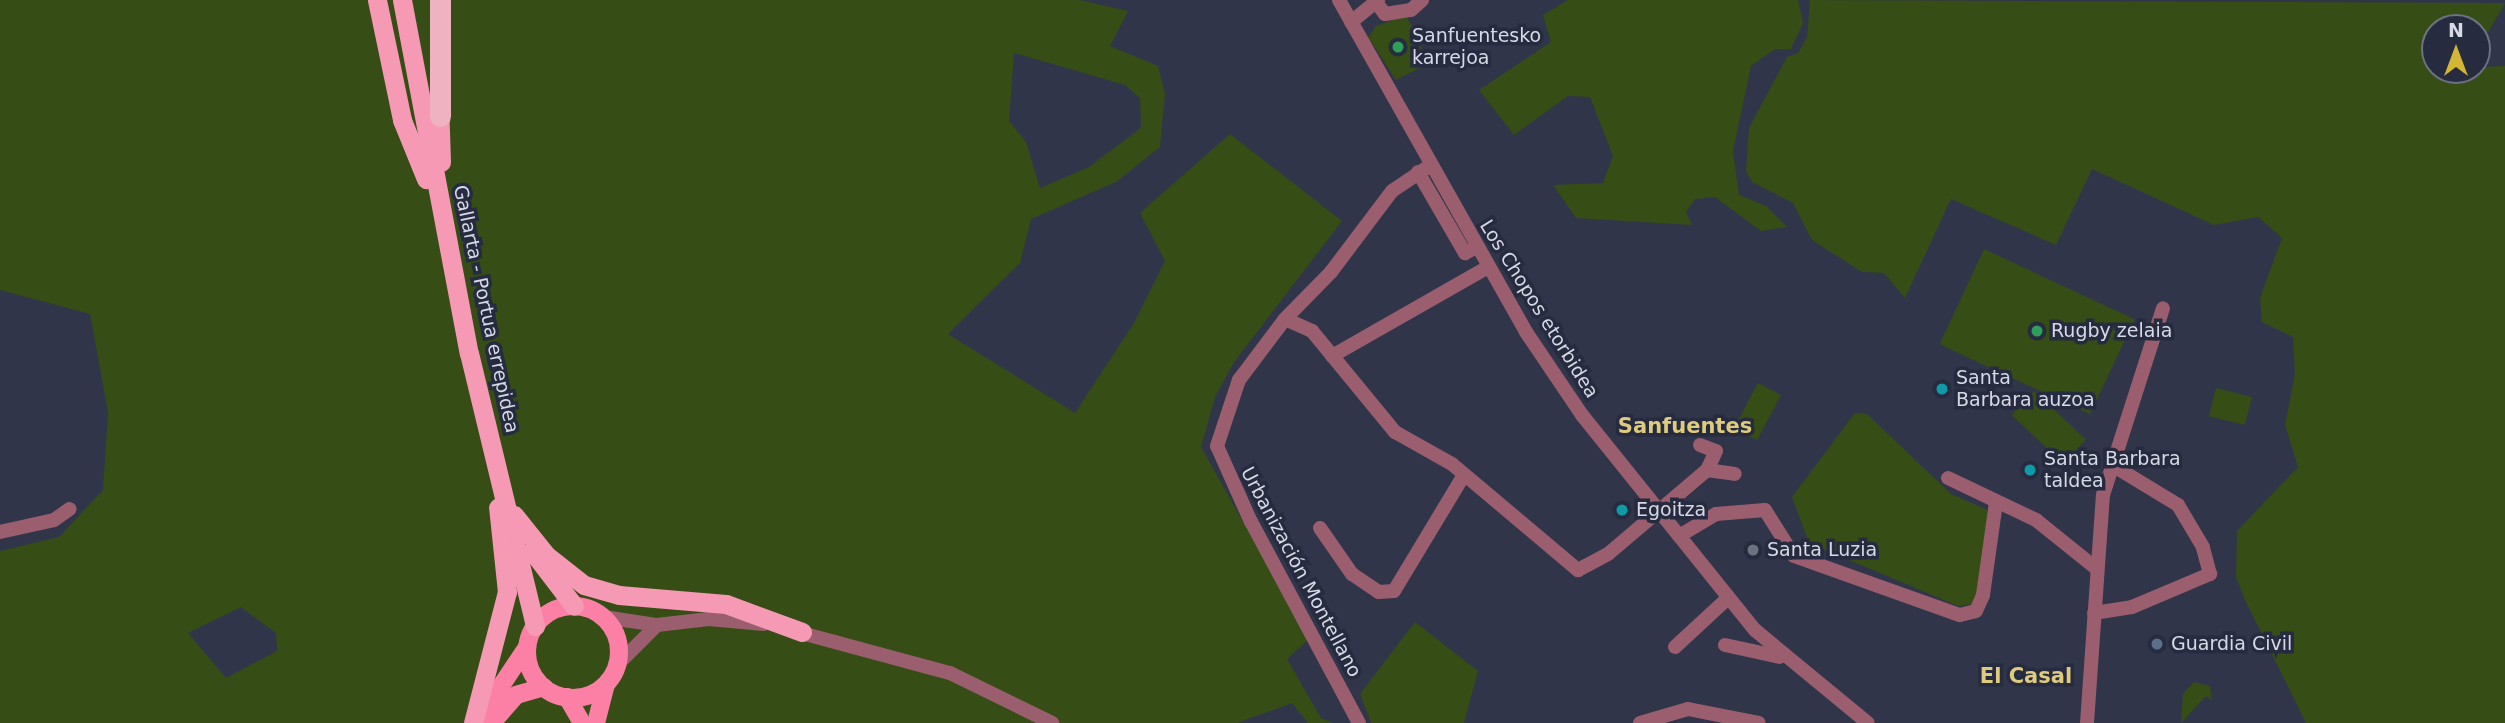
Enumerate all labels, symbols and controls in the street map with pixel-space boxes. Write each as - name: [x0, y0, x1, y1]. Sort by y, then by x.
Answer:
- north arrow: [2421, 14, 2491, 84]
- text: N: [2448, 19, 2464, 41]
- place label: Sanfuentesko karrejoa: [1412, 25, 1541, 69]
- marker: Sanfuentesko karrejoa: [1390, 39, 1406, 55]
- street label: Gallarta - Portua errepidea: [449, 183, 523, 435]
- street label: Los Chopos etorbidea: [1475, 216, 1603, 402]
- place label: Rugby zelaia: [2051, 320, 2172, 342]
- marker: Rugby zelaia: [2029, 323, 2045, 339]
- place label: Santa Barbara auzoa: [1956, 367, 2095, 411]
- marker: Santa Barbara auzoa: [1934, 381, 1950, 397]
- district label: Sanfuentes: [1618, 413, 1752, 439]
- place label: Santa Barbara taldea: [2044, 448, 2181, 492]
- marker: Santa Barbara taldea: [2022, 462, 2038, 478]
- street label: Urbanización Montellano: [1236, 463, 1366, 681]
- place label: Egoitza: [1636, 499, 1706, 521]
- marker: Egoitza: [1614, 502, 1630, 518]
- place label: Santa Luzia: [1767, 539, 1877, 561]
- marker: Santa Luzia: [1745, 542, 1761, 558]
- place label: Guardia Civil: [2171, 633, 2292, 655]
- marker: Guardia Civil: [2149, 636, 2165, 652]
- district label: El Casal: [1980, 663, 2072, 689]

